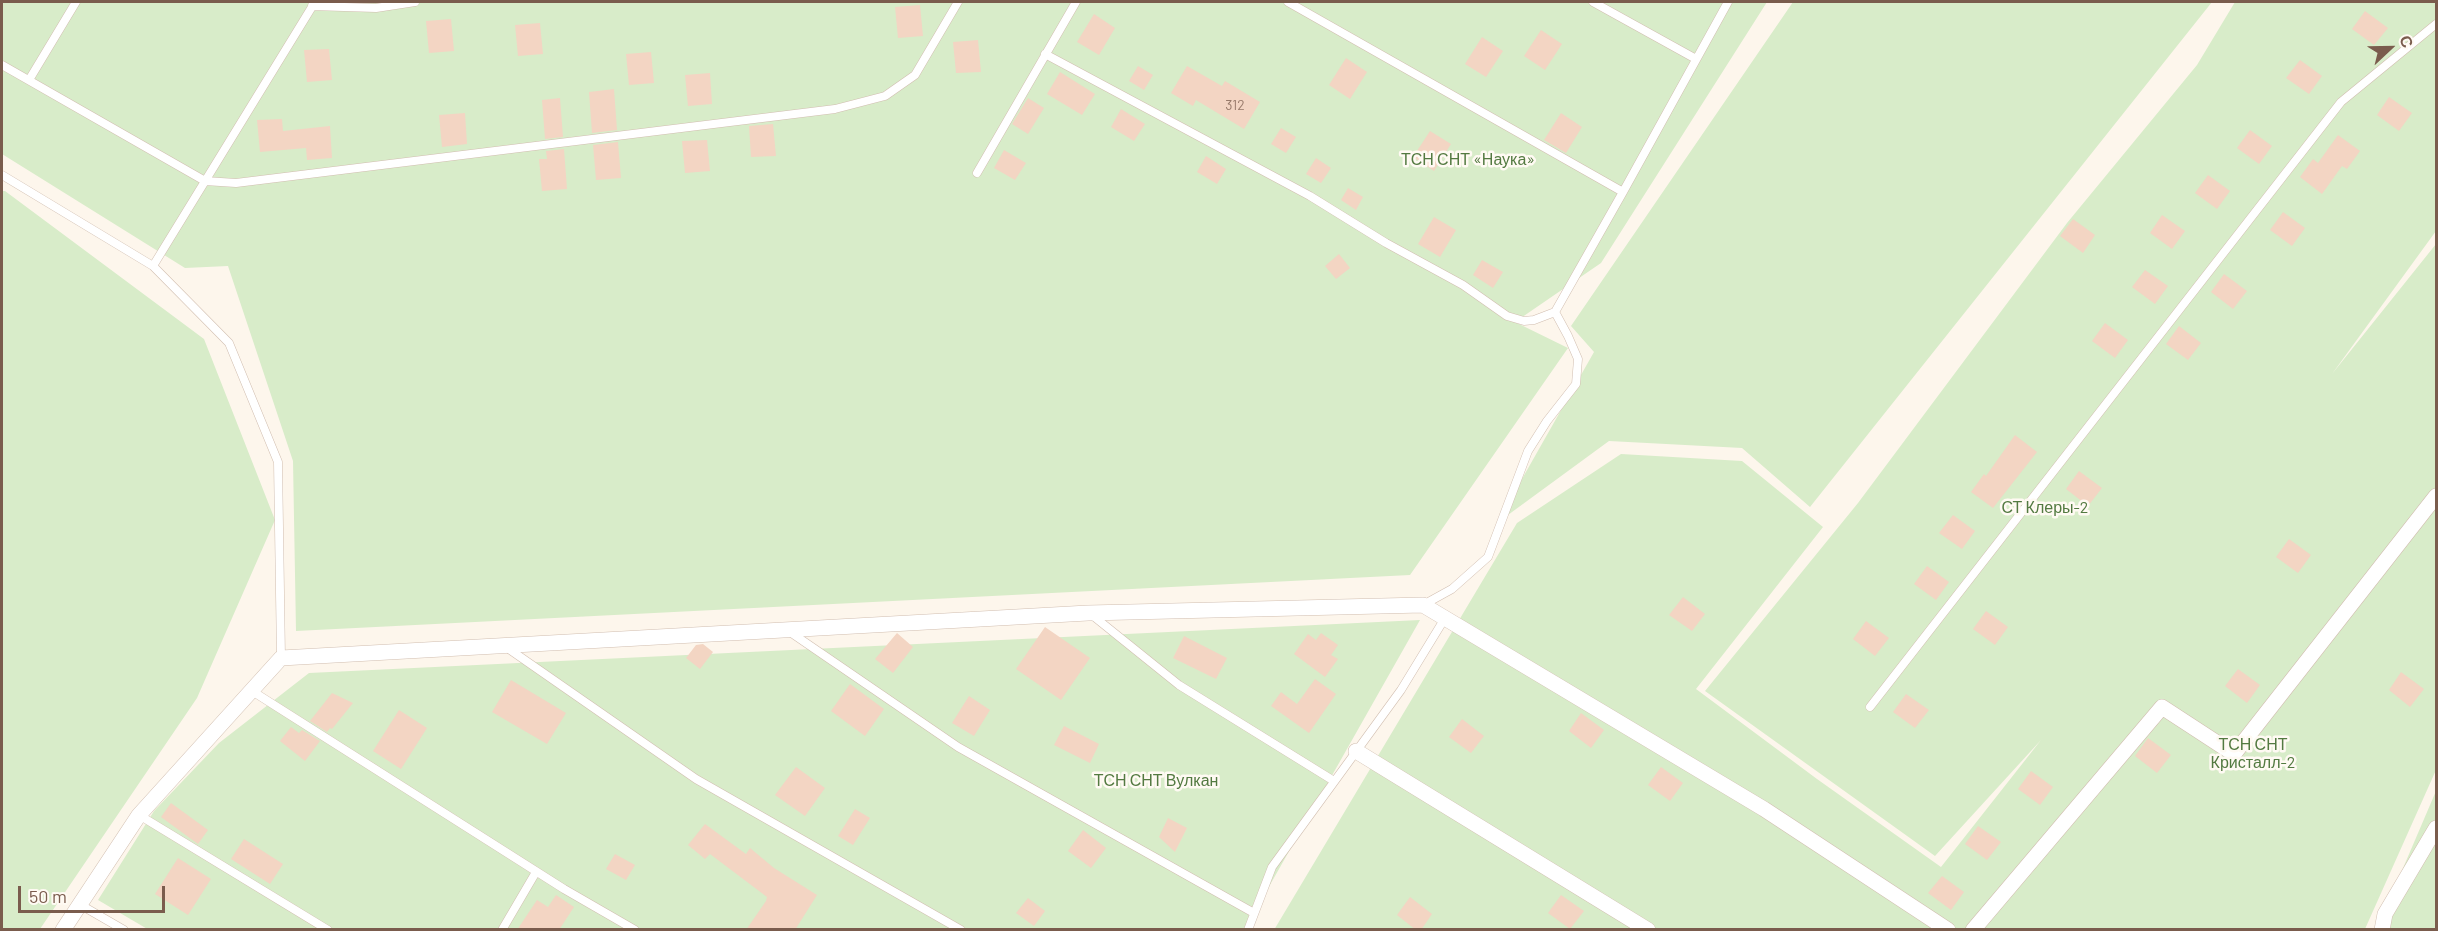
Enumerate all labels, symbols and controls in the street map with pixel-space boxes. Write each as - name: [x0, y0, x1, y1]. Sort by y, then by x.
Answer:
- north arrow: [2360, 18, 2420, 78]
- text: С: [2396, 32, 2418, 50]
- house number: 312: [1225, 97, 1245, 113]
- park label: ТСН СНТ «Наука»: [1401, 150, 1535, 170]
- park label: СТ Клеры-2: [2002, 498, 2088, 518]
- park label: ТСН СНТ Кристалл-2: [2211, 735, 2295, 773]
- park label: ТСН СНТ Вулкан: [1094, 771, 1218, 791]
- scale bar: [21, 874, 168, 912]
- text: 50 m: [29, 885, 67, 907]

